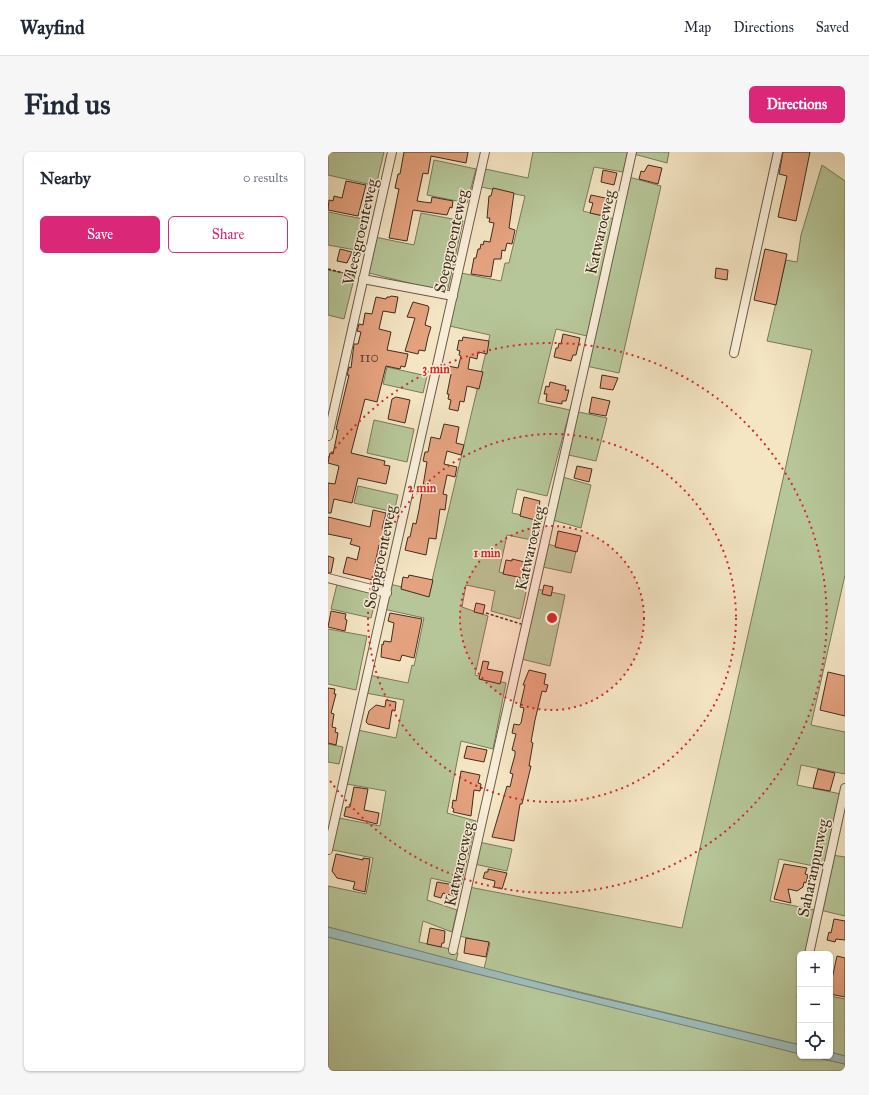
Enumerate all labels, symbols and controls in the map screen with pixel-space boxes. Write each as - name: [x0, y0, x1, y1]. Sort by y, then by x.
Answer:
- text: Wayfind: [20, 16, 85, 39]
- text: Map: [684, 19, 711, 36]
- text: Directions: [733, 19, 794, 36]
- text: Saved: [816, 19, 849, 36]
- button: Directions: [749, 86, 845, 123]
- text: Find us: [24, 87, 110, 122]
- text: Nearby: [40, 168, 91, 189]
- text: 0 results: [243, 170, 288, 186]
- street label: Vleesgroenteweg: [338, 176, 383, 288]
- street label: Soepgroenteweg: [430, 187, 473, 295]
- street label: Katwaroeweg: [581, 187, 620, 276]
- button: Save: [40, 216, 160, 253]
- button: Share: [168, 216, 288, 253]
- house number: 110: [359, 349, 379, 366]
- text: 3 min: [422, 362, 450, 377]
- text: 2 min: [408, 481, 437, 495]
- street label: Soepgroenteweg: [360, 503, 401, 611]
- street label: Katwaroeweg: [511, 503, 550, 592]
- text: 1 min: [473, 546, 501, 560]
- centre of rings: [545, 611, 559, 625]
- street label: Saharanpurweg: [793, 817, 834, 919]
- street label: Katwaroeweg: [440, 819, 479, 908]
- map controls: [797, 951, 833, 1059]
- button: +: [797, 951, 833, 987]
- button: −: [797, 987, 833, 1023]
- button: locate: [797, 1023, 833, 1059]

